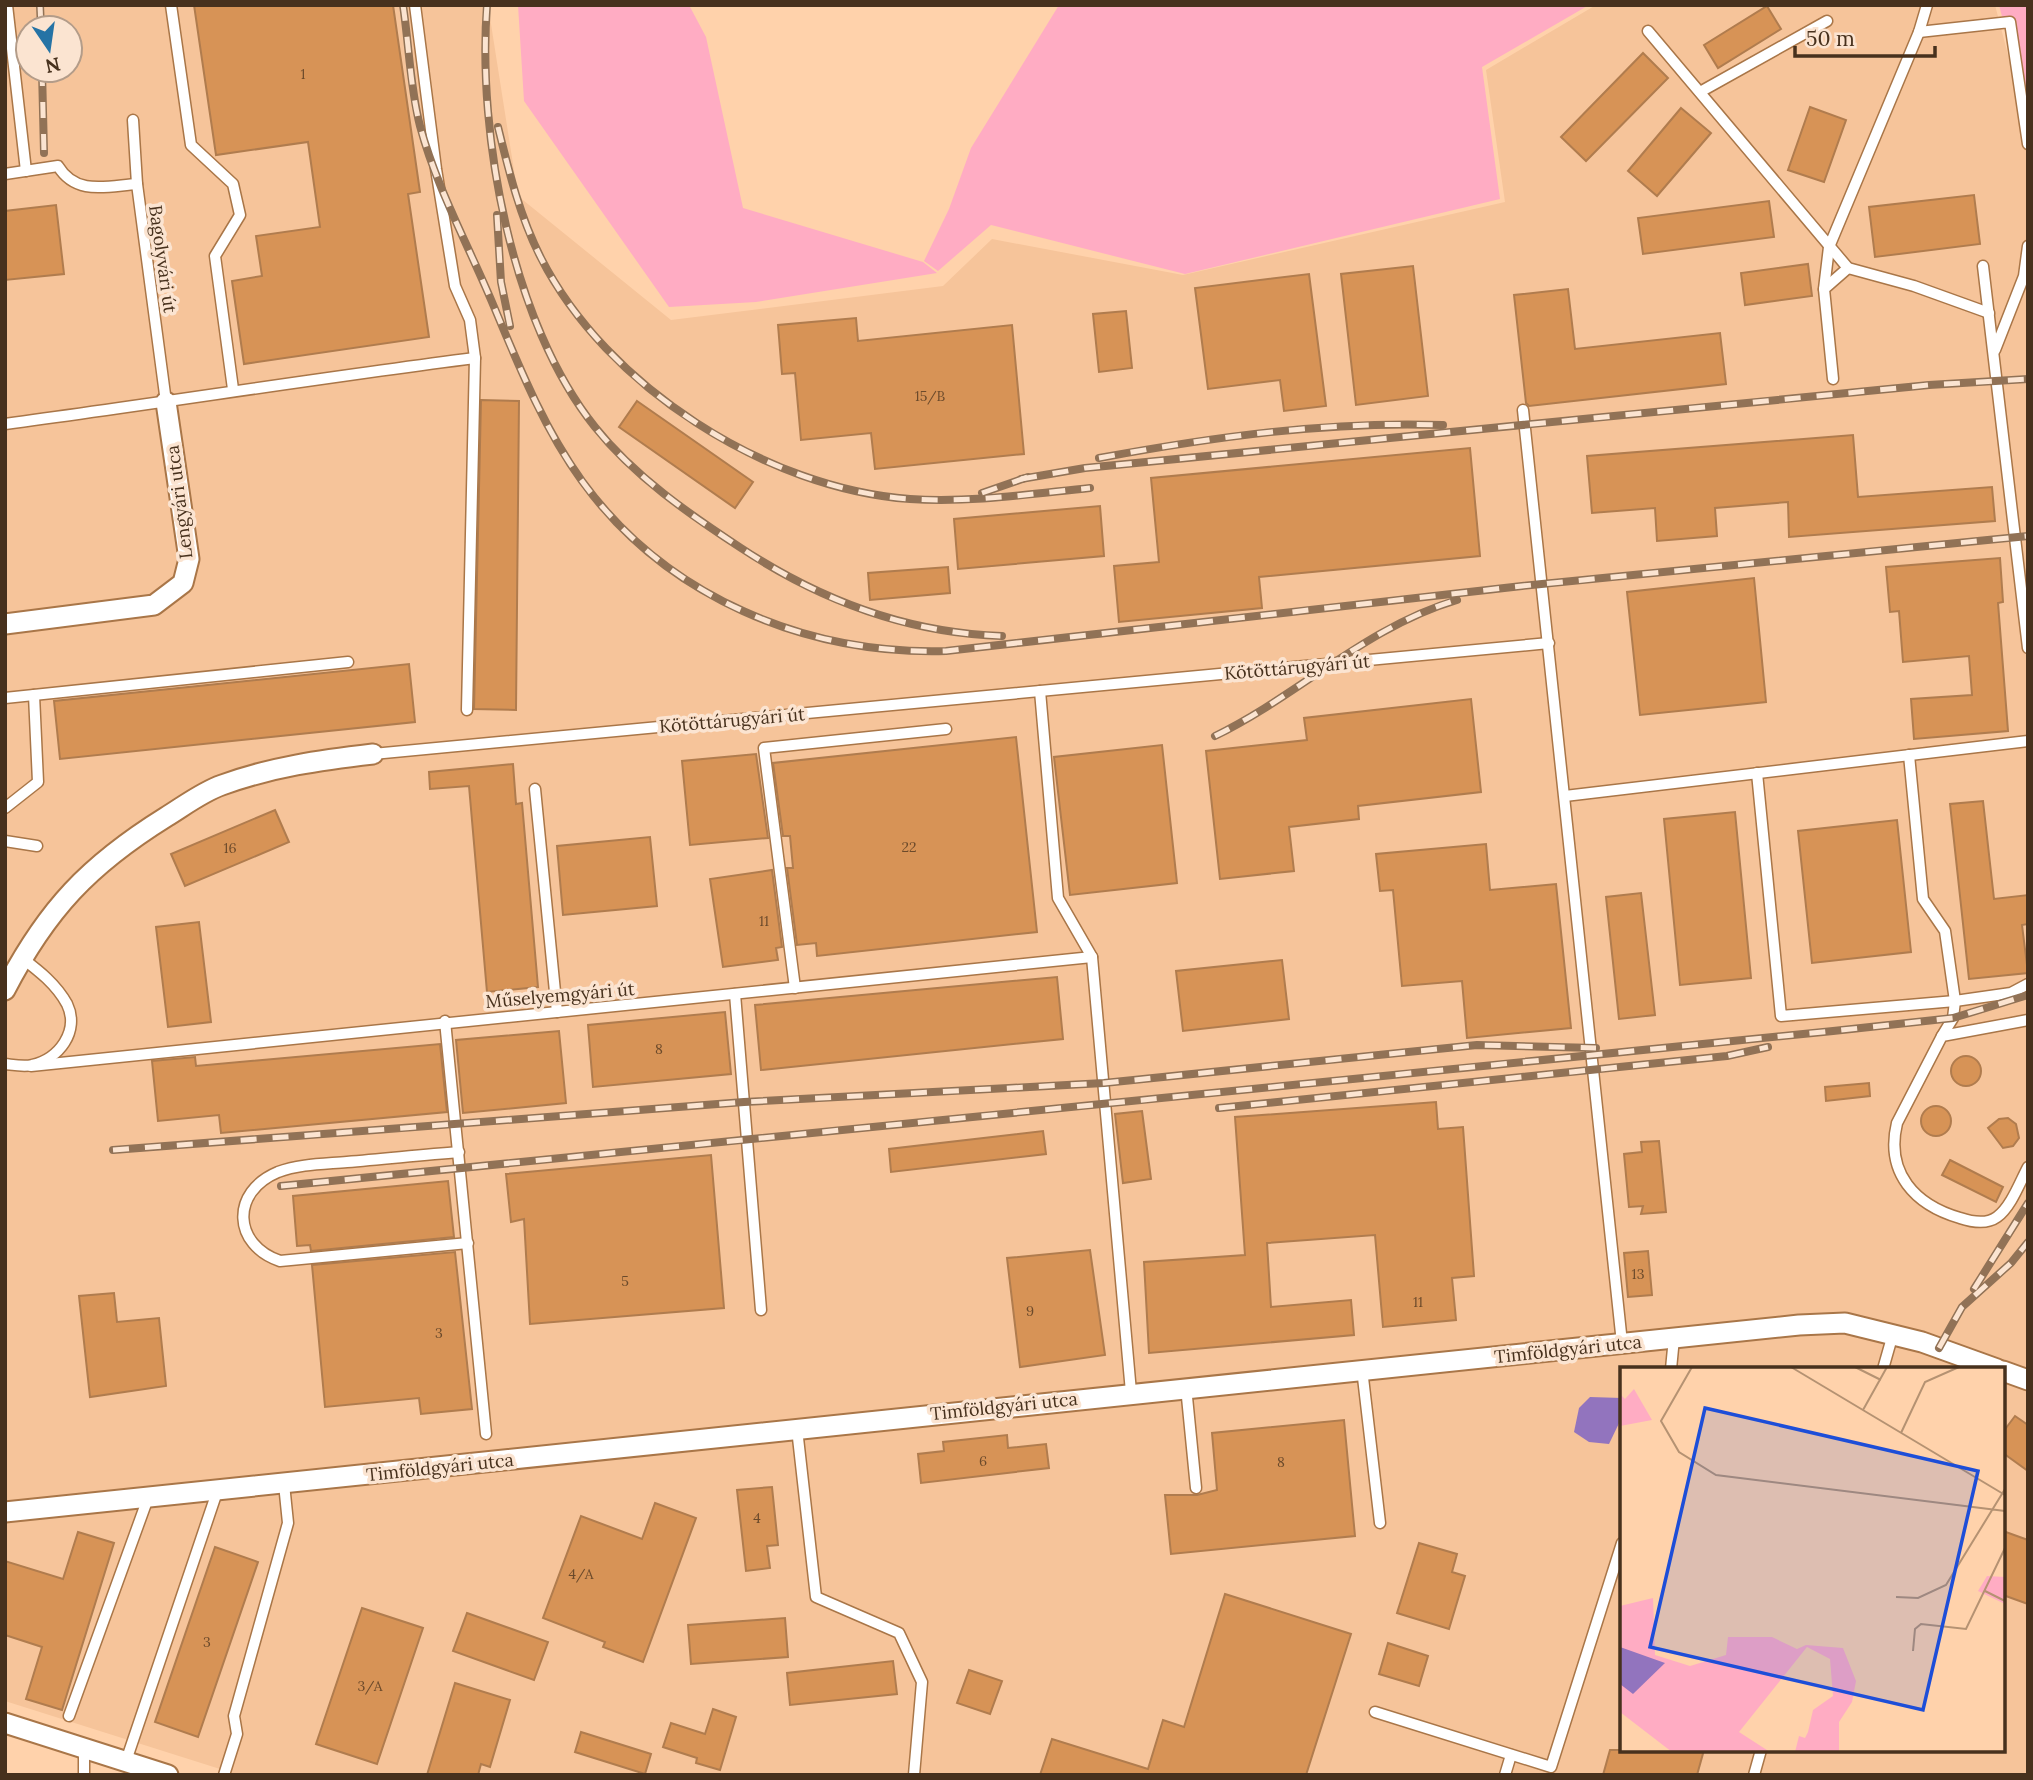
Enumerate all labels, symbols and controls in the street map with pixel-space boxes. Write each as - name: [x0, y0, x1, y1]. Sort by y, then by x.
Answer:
- north arrow: [14, 14, 84, 84]
- scale bar: [1795, 14, 1935, 58]
- text: 50 m: [1806, 25, 1855, 52]
- text: N: [43, 52, 63, 79]
- house number: 1: [300, 65, 306, 83]
- street label: Bagolyvári út: [144, 204, 182, 314]
- house number: 15/B: [915, 387, 946, 405]
- street label: Lengyári utca: [161, 444, 197, 560]
- street label: Kötöttárugyári út: [1223, 649, 1371, 685]
- street label: Kötöttárugyári út: [658, 702, 806, 738]
- house number: 22: [901, 838, 917, 856]
- house number: 16: [223, 839, 237, 857]
- house number: 11: [759, 912, 769, 930]
- street label: Műselyemgyári út: [484, 977, 636, 1013]
- house number: 8: [655, 1040, 663, 1058]
- house number: 13: [1632, 1265, 1645, 1283]
- house number: 5: [621, 1272, 629, 1290]
- house number: 11: [1413, 1293, 1423, 1311]
- house number: 9: [1026, 1302, 1034, 1320]
- house number: 3: [435, 1324, 443, 1342]
- street label: Timföldgyári utca: [1493, 1330, 1643, 1368]
- inset map: [1620, 1367, 2005, 1752]
- street label: Timföldgyári utca: [929, 1387, 1079, 1425]
- street label: Timföldgyári utca: [365, 1448, 515, 1486]
- house number: 6: [979, 1452, 987, 1470]
- house number: 8: [1277, 1453, 1285, 1471]
- house number: 4: [753, 1509, 761, 1527]
- house number: 4/A: [568, 1565, 594, 1583]
- house number: 3: [203, 1633, 211, 1651]
- house number: 3/A: [358, 1677, 383, 1695]

